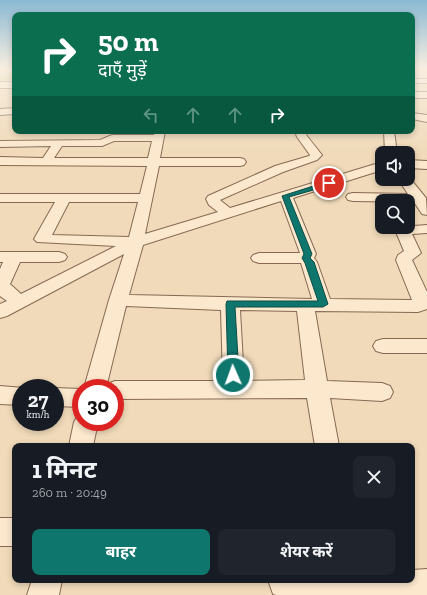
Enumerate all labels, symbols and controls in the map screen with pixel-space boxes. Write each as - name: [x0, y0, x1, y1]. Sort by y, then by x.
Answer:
- text: 50 m: [98, 25, 159, 58]
- icon: right: [32, 28, 84, 80]
- text: दाएँ मुड़ें: [98, 59, 147, 81]
- icon: left: [140, 104, 162, 126]
- icon: ahead: [182, 104, 204, 126]
- icon: ahead: [224, 104, 246, 126]
- icon: right: [266, 104, 288, 126]
- map controls: [375, 146, 415, 234]
- button: sound: [375, 146, 415, 186]
- pin: [312, 166, 346, 200]
- icon: arrive: [318, 172, 340, 194]
- button: search: [375, 194, 415, 234]
- position arrow: [212, 354, 254, 396]
- speed limit sign: 30: [72, 379, 124, 431]
- text: 27: [28, 388, 48, 412]
- text: km/h: [27, 409, 49, 421]
- text: 1 मिनट: [32, 455, 97, 484]
- button: close: [353, 456, 395, 498]
- text: 260 m · 20:49: [32, 485, 107, 500]
- button: बाहर: [32, 529, 210, 575]
- button: शेयर करें: [218, 529, 395, 575]

